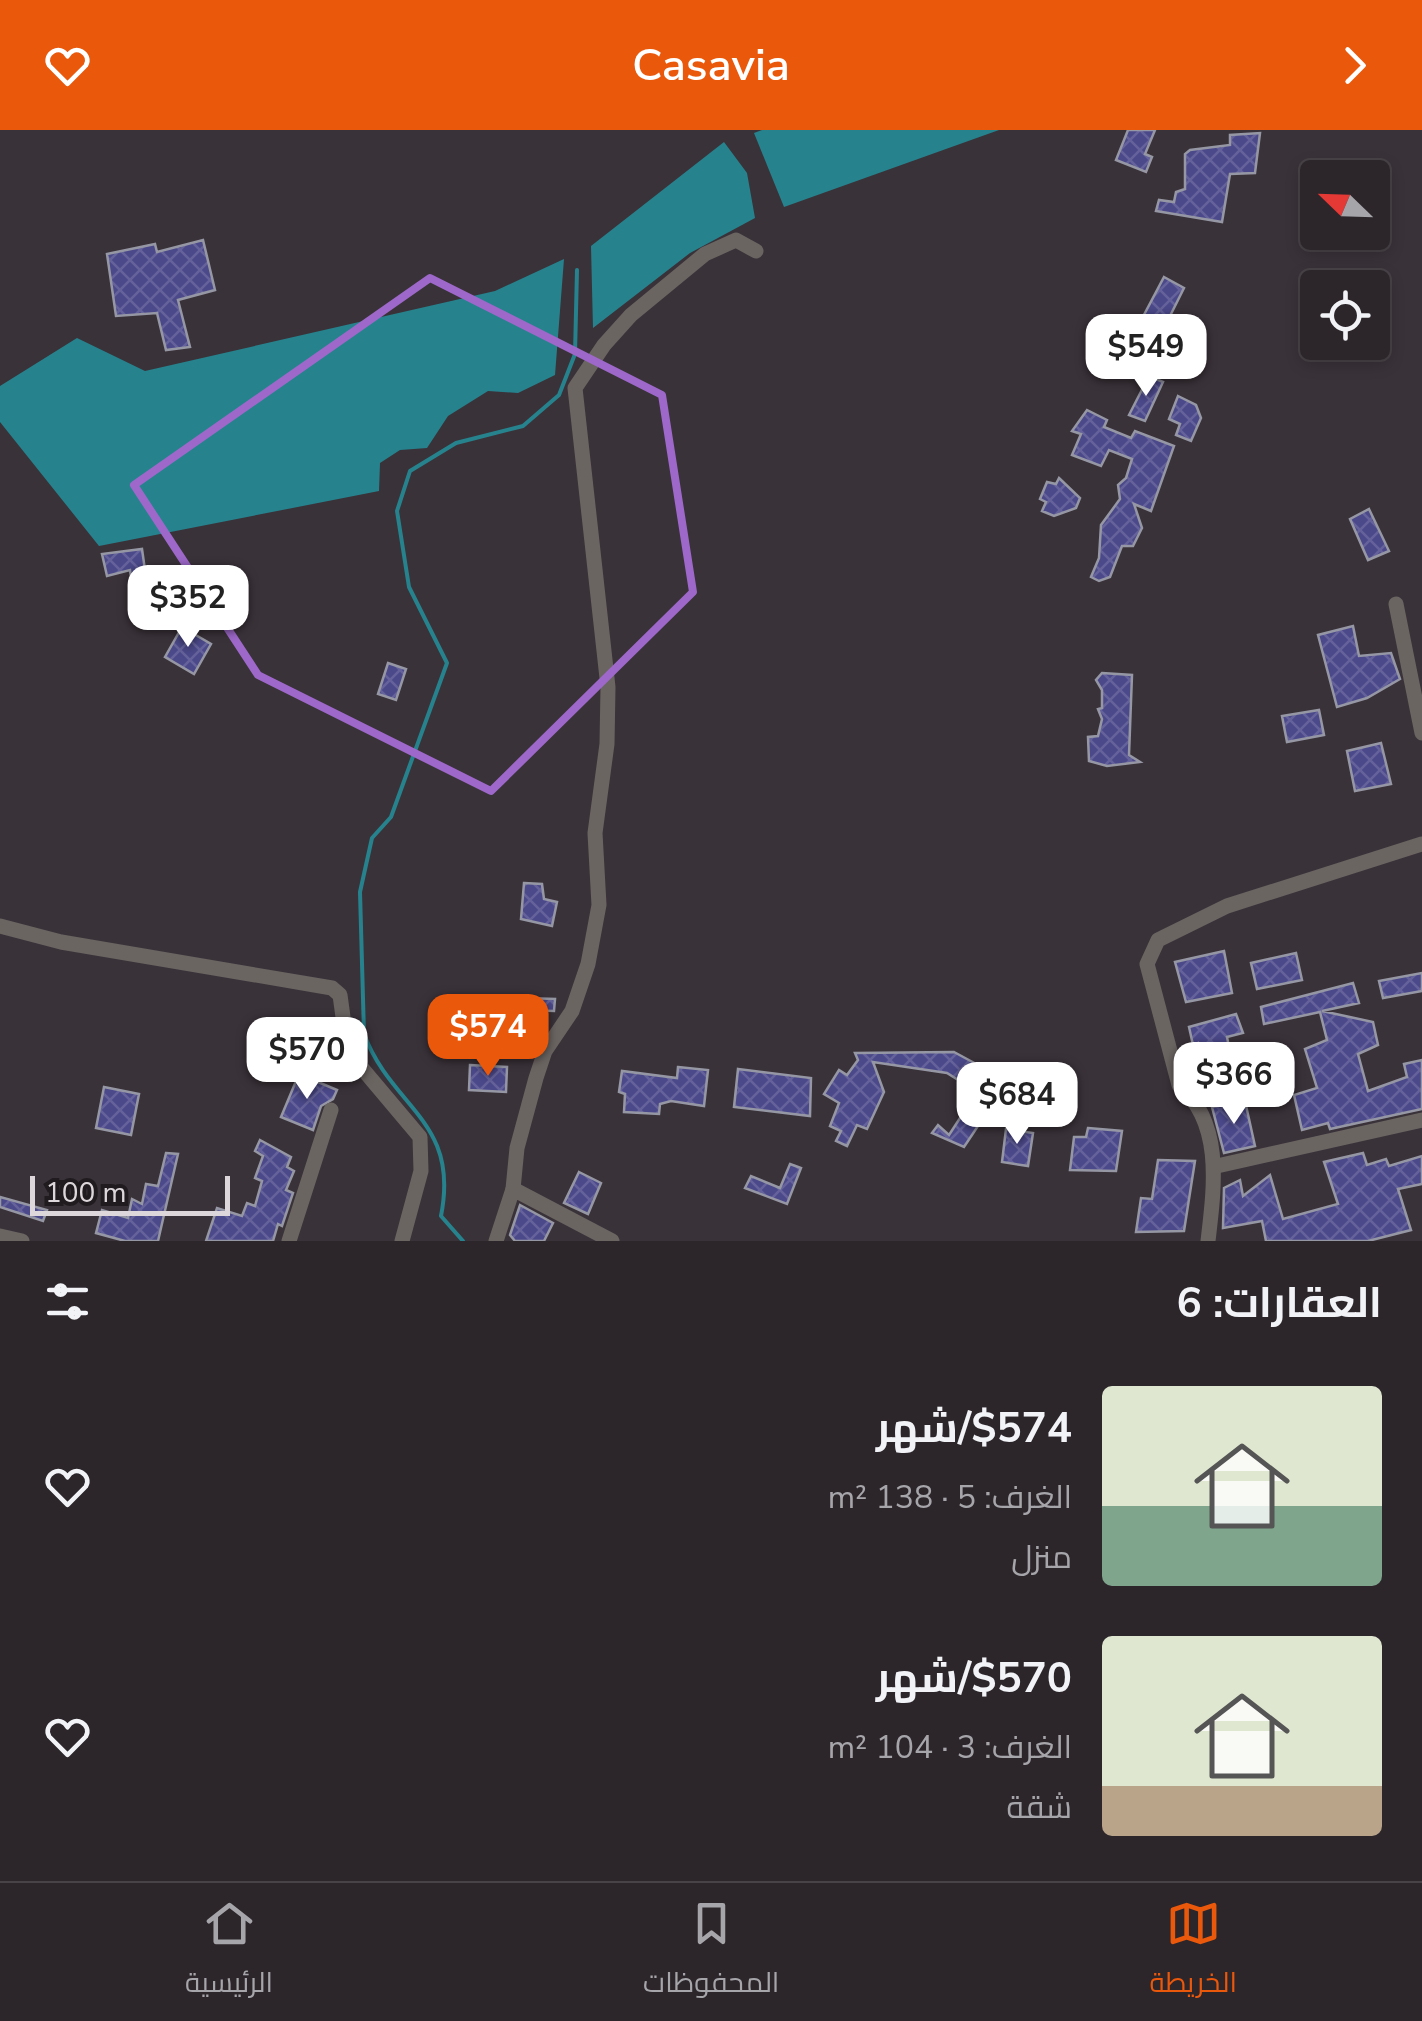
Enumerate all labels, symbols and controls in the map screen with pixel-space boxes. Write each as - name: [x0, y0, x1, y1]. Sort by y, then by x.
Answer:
- text: Casavia: [632, 35, 790, 96]
- icon: heart: [40, 38, 95, 93]
- icon: forward: [1327, 38, 1382, 93]
- north arrow: [1300, 160, 1390, 250]
- map controls: [1300, 160, 1390, 360]
- button: locate: [1300, 270, 1390, 360]
- pin: $549: [1087, 314, 1205, 399]
- text: $549: [1108, 325, 1184, 368]
- pin: $352: [129, 565, 247, 650]
- text: $352: [150, 576, 226, 619]
- pin: $574: [429, 994, 547, 1079]
- text: $574: [450, 1005, 526, 1048]
- pin: $570: [248, 1017, 366, 1102]
- text: $570: [269, 1028, 345, 1071]
- pin: $366: [1175, 1042, 1293, 1127]
- text: $366: [1196, 1053, 1272, 1096]
- pin: $684: [958, 1062, 1076, 1147]
- text: $684: [979, 1073, 1055, 1116]
- scale bar: [30, 1171, 230, 1216]
- text: 100 m: [45, 1174, 127, 1212]
- icon: filters: [40, 1274, 95, 1329]
- text: العقارات: 6: [1177, 1275, 1382, 1332]
- text: $574/شهر: [876, 1400, 1072, 1457]
- icon: home: [1182, 1426, 1302, 1546]
- icon: heart: [40, 1459, 95, 1514]
- text: الغرف: 5 · 138 m²: [828, 1476, 1072, 1519]
- text: منزل: [1011, 1536, 1072, 1579]
- text: $570/شهر: [876, 1650, 1072, 1707]
- icon: home: [1182, 1676, 1302, 1796]
- icon: heart: [40, 1709, 95, 1764]
- text: الغرف: 3 · 104 m²: [828, 1726, 1072, 1769]
- text: شقة: [1007, 1786, 1072, 1829]
- tab: الرئيسية: [185, 1896, 273, 2008]
- tab: المحفوظات: [643, 1896, 779, 2008]
- tab: الخريطة: [1150, 1896, 1237, 2008]

